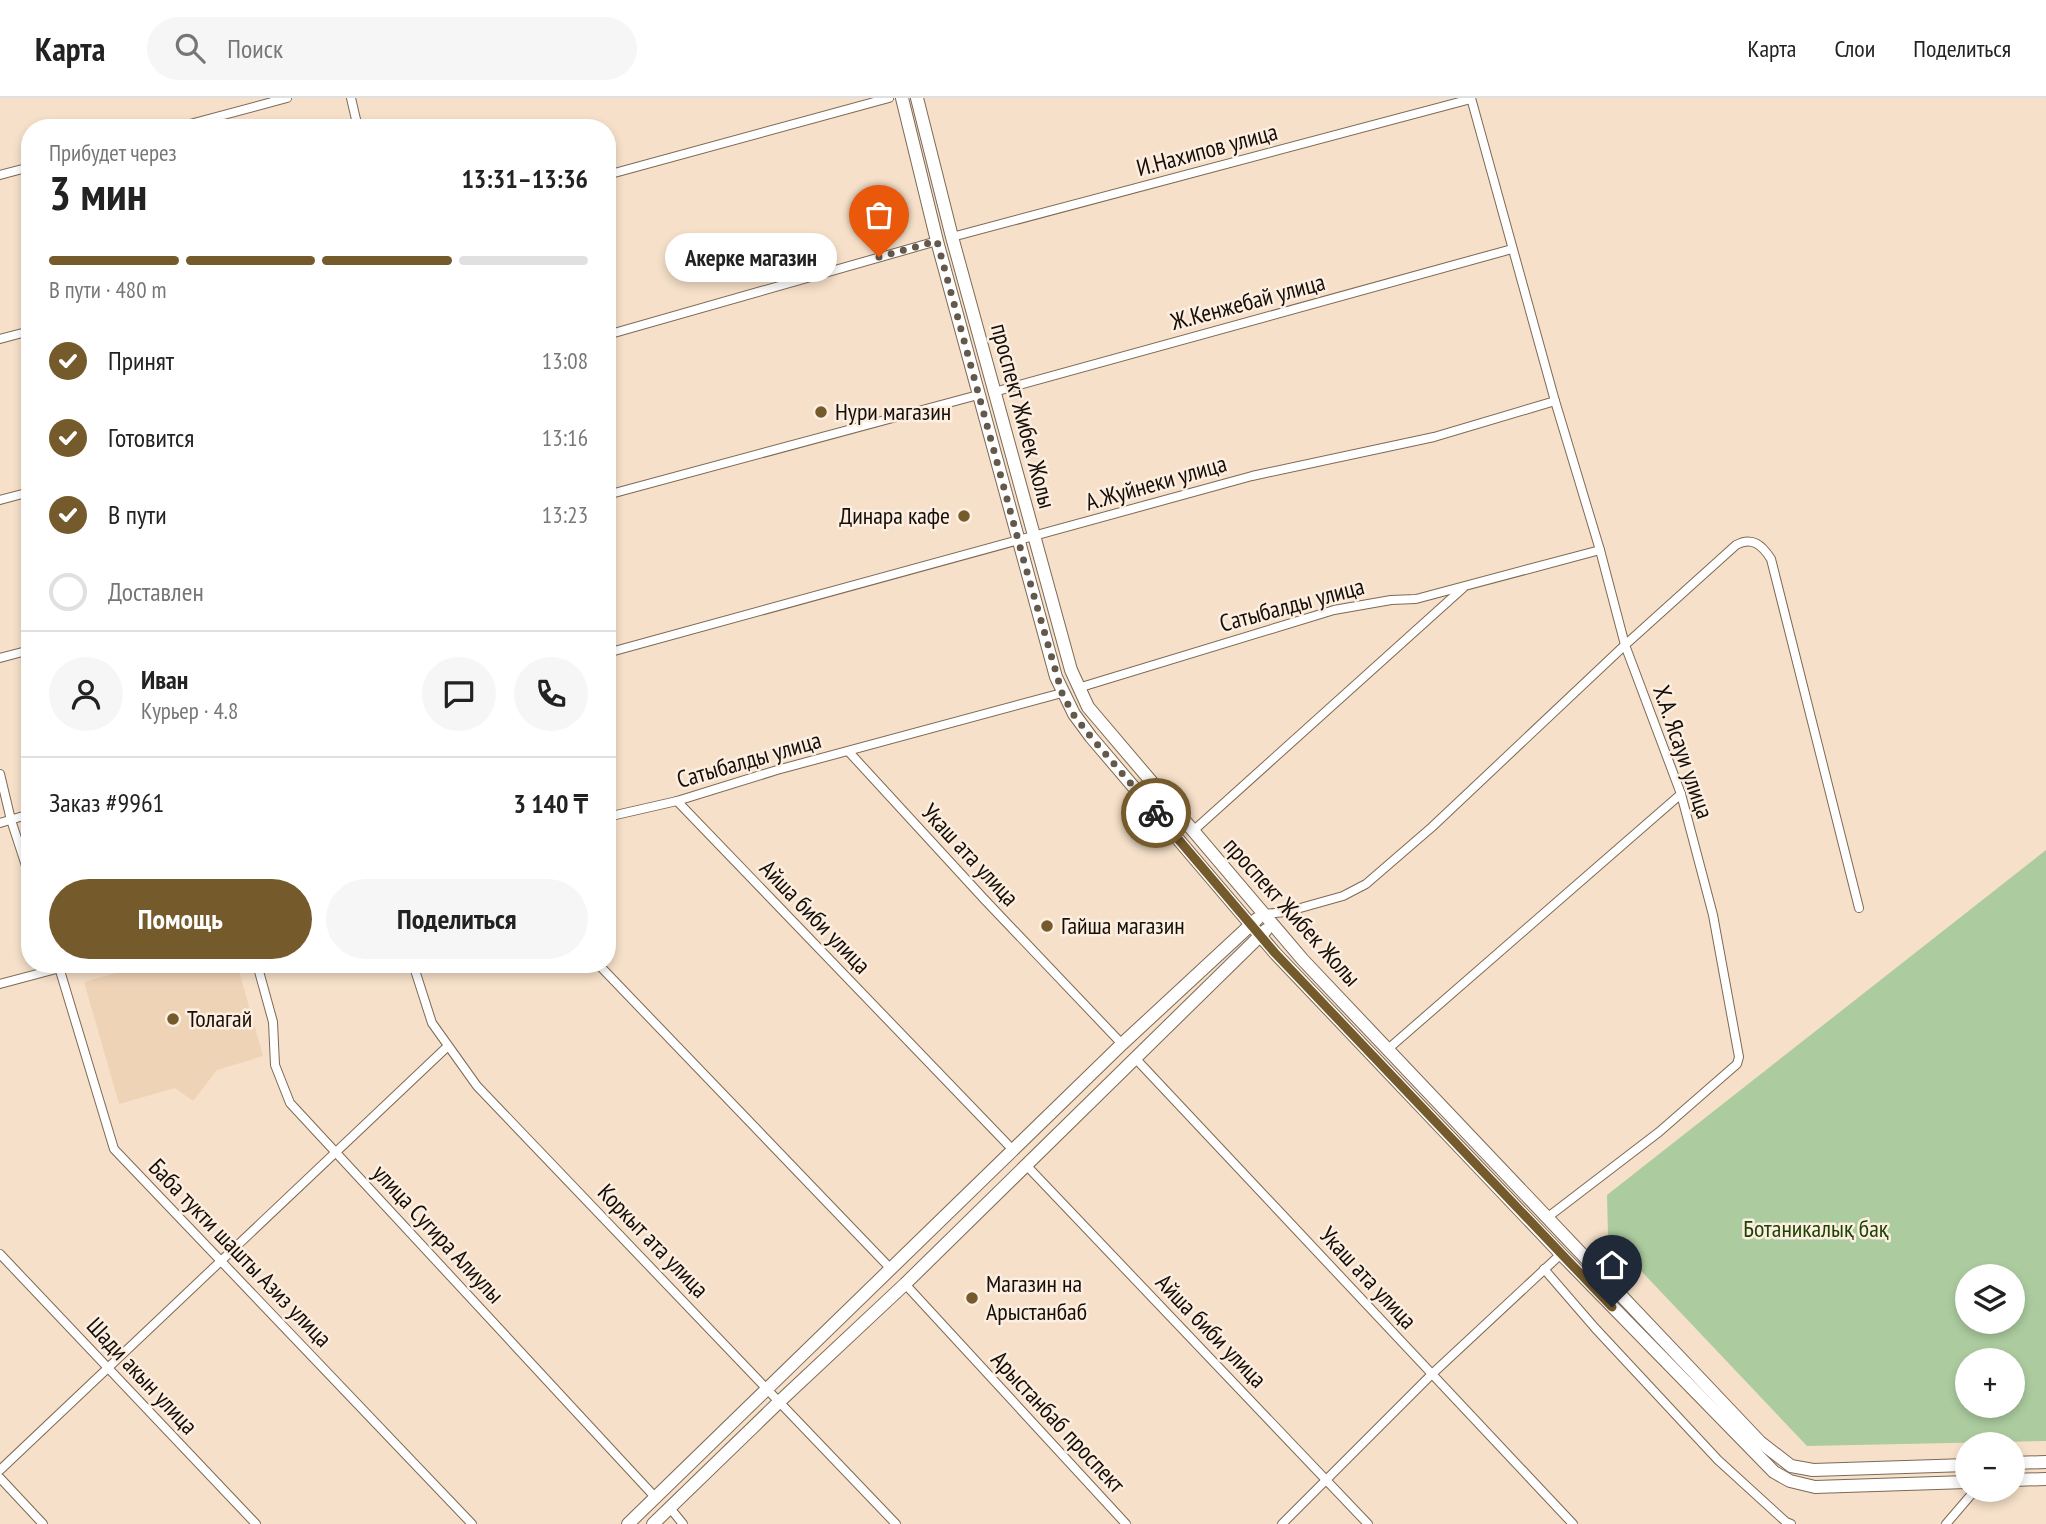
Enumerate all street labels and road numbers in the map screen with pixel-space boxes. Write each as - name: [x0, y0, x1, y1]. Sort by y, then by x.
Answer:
- street label: И.Нахипов улица: [1133, 116, 1281, 183]
- street label: Ж.Кенжебай улица: [1166, 266, 1328, 337]
- street label: проспект Жибек Жолы: [984, 320, 1063, 512]
- street label: А.Жуйнеки улица: [1082, 448, 1230, 517]
- street label: Сатыбалды улица: [1216, 570, 1368, 639]
- street label: Х.А. Ясауи улица: [1646, 681, 1721, 823]
- street label: Сатыбалды улица: [673, 724, 825, 795]
- street label: Укаш ата улица: [915, 797, 1026, 912]
- street label: проспект Жибек Жолы: [1217, 831, 1368, 993]
- street label: Айша биби улица: [753, 853, 878, 980]
- street label: Баба тукти шашты Азиз улица: [142, 1152, 339, 1354]
- street label: улица Сугира Алиулы: [366, 1158, 511, 1310]
- street label: Коркыт ата улица: [591, 1177, 716, 1304]
- street label: Укаш ата улица: [1313, 1220, 1424, 1335]
- street label: Айша биби улица: [1149, 1267, 1274, 1394]
- street label: Шади акын улица: [80, 1311, 204, 1441]
- street label: Арыстанбаб проспект: [985, 1344, 1132, 1499]

